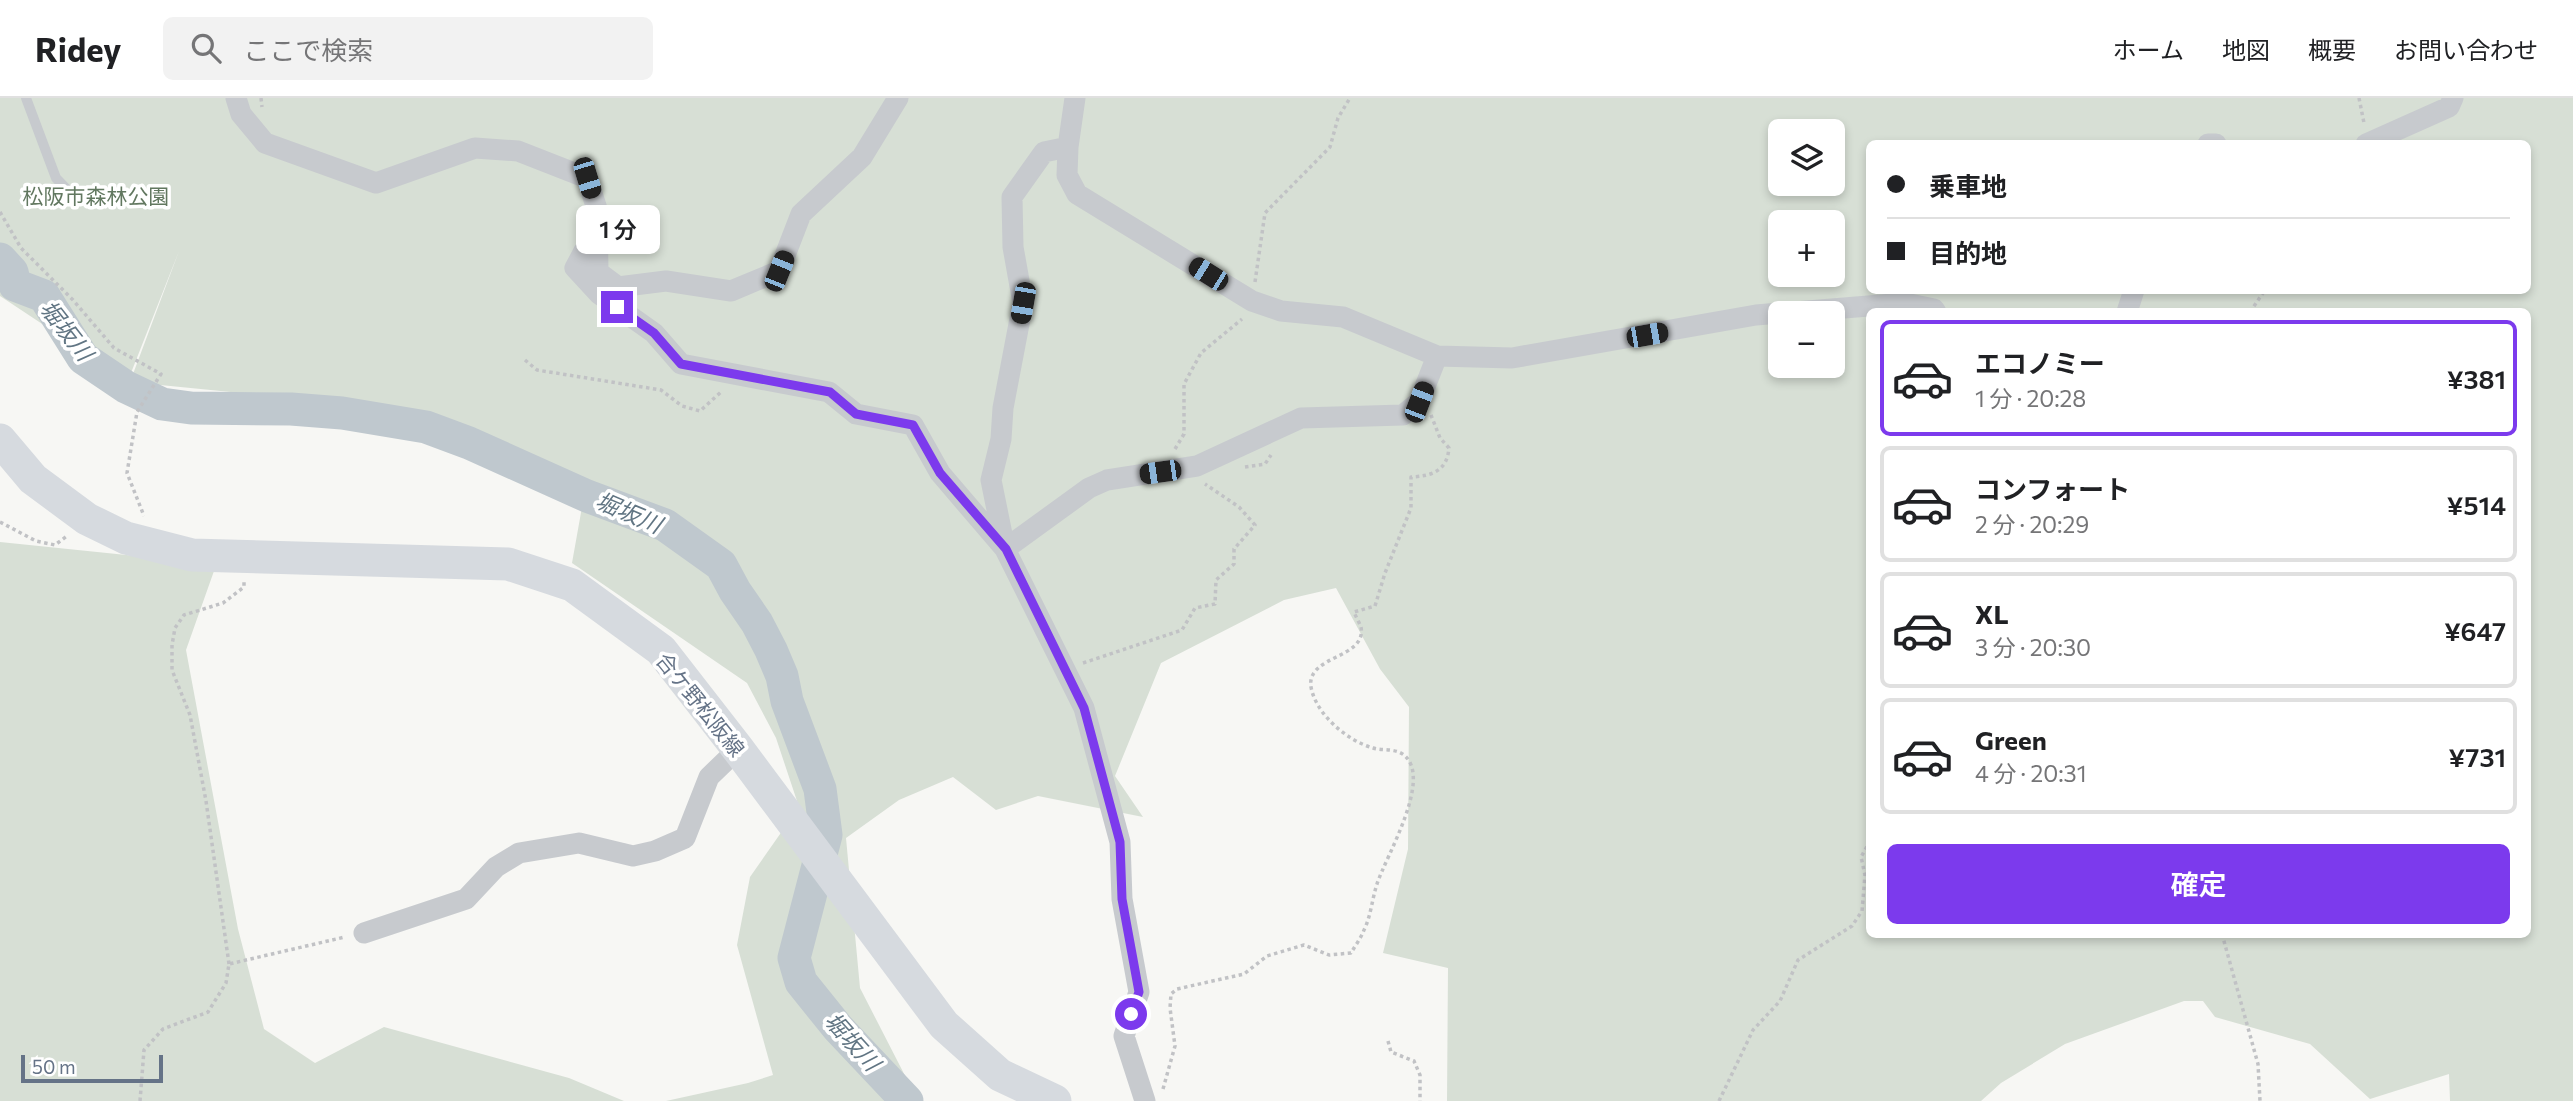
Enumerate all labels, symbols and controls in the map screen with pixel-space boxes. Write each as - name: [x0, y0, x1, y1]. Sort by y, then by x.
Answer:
- search box: [163, 17, 653, 80]
- text: Ridey: [35, 28, 121, 69]
- icon: search: [187, 29, 225, 67]
- text: ここで検索: [243, 34, 373, 65]
- text: ホーム: [2113, 35, 2184, 64]
- text: 地図: [2222, 35, 2270, 64]
- text: 概要: [2308, 35, 2356, 64]
- text: お問い合わせ: [2394, 35, 2538, 64]
- map controls: [1768, 119, 1845, 378]
- button: layers: [1768, 119, 1845, 196]
- car: [571, 155, 604, 201]
- text: 乗車地: [1929, 170, 2007, 201]
- park label: 松阪市森林公園: [23, 183, 170, 208]
- callout: 1 分: [575, 206, 659, 254]
- button: +: [1768, 210, 1845, 287]
- text: 1 分: [599, 215, 637, 243]
- text: 目的地: [1929, 237, 2007, 268]
- car: [762, 248, 797, 294]
- car: [1185, 254, 1232, 294]
- car: [1010, 280, 1037, 326]
- route end: [601, 291, 633, 323]
- water label: 堀坂川: [35, 294, 101, 368]
- button: −: [1768, 301, 1845, 378]
- car: [1625, 321, 1670, 349]
- icon: car: [1891, 347, 1954, 410]
- text: エコノミー: [1975, 347, 2105, 378]
- text: ¥381: [2447, 363, 2506, 394]
- car: [1402, 379, 1437, 425]
- text: 1 分 · 20:28: [1975, 384, 2086, 412]
- car: [1138, 459, 1183, 485]
- icon: car: [1891, 473, 1954, 536]
- text: コンフォート: [1975, 473, 2130, 504]
- water label: 堀坂川: [592, 486, 669, 540]
- text: ¥514: [2447, 489, 2506, 520]
- text: 2 分 · 20:29: [1975, 510, 2089, 538]
- text: XL: [1975, 598, 2009, 629]
- icon: car: [1891, 599, 1954, 662]
- text: ¥647: [2444, 615, 2506, 646]
- text: 3 分 · 20:30: [1975, 633, 2091, 661]
- street label: 合ケ野松阪線: [652, 647, 750, 761]
- text: Green: [1975, 724, 2047, 755]
- icon: car: [1891, 725, 1954, 788]
- text: ¥731: [2449, 741, 2506, 772]
- text: 4 分 · 20:31: [1975, 759, 2087, 787]
- button: 確定: [1887, 844, 2510, 924]
- route start: [1115, 998, 1147, 1030]
- water label: 堀坂川: [820, 1006, 888, 1078]
- scale bar: [21, 1052, 163, 1084]
- text: 50 m: [32, 1055, 76, 1078]

